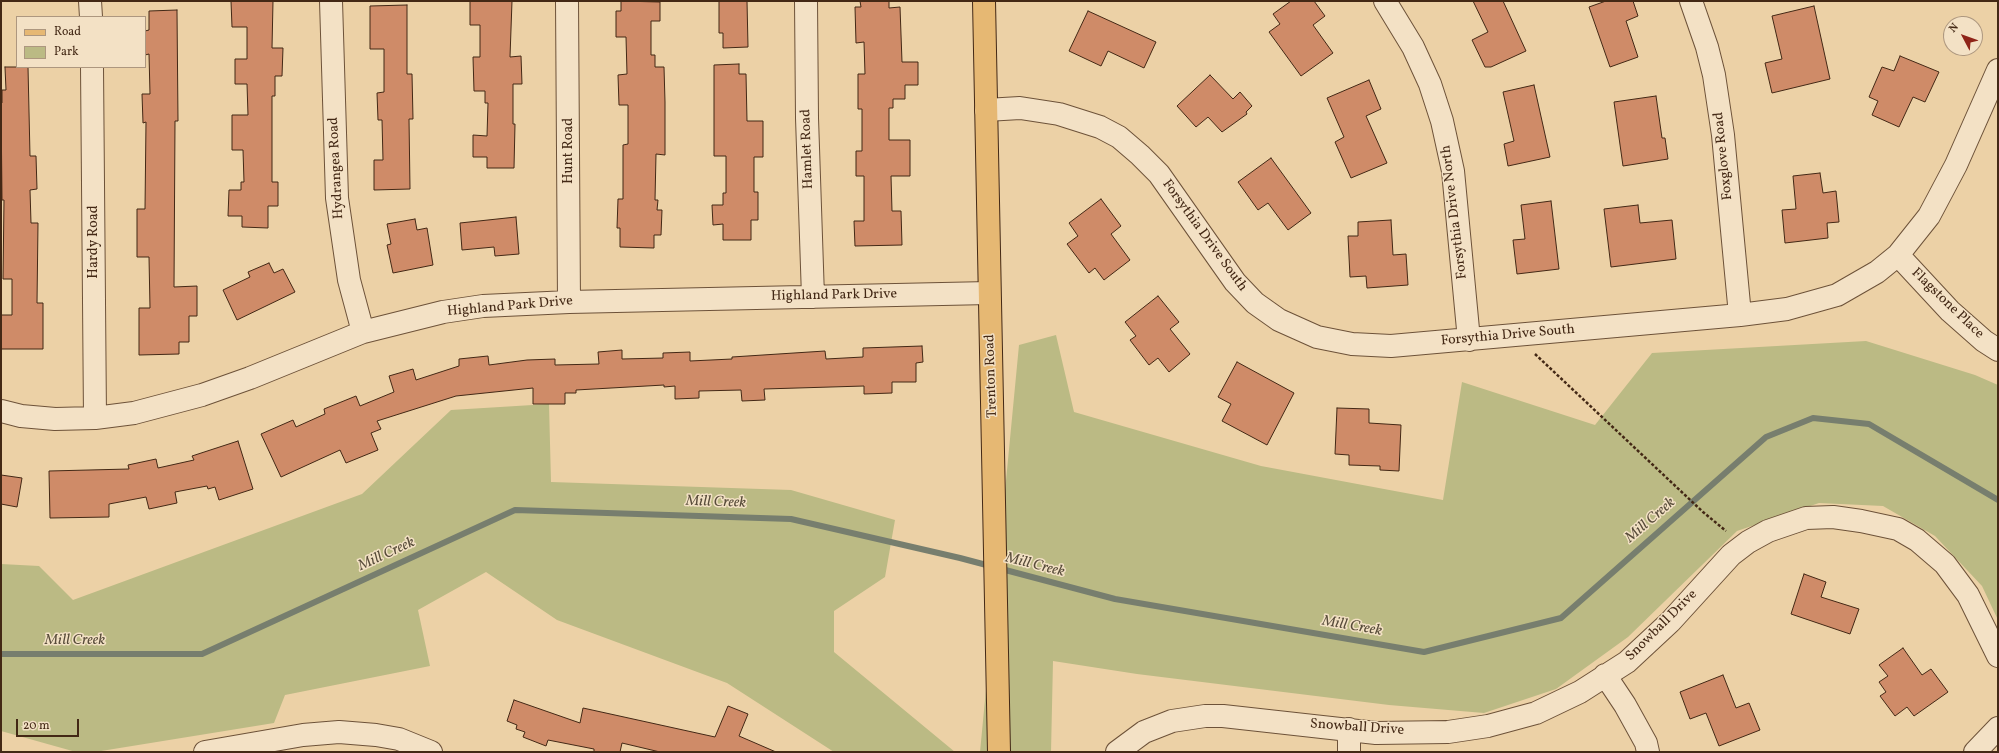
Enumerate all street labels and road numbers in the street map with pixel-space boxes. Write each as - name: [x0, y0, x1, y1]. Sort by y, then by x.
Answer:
- street label: Hamlet Road: [798, 109, 818, 189]
- street label: Foxglove Road: [1711, 111, 1737, 201]
- street label: Hydrangea Road: [326, 117, 348, 219]
- street label: Hunt Road: [561, 118, 577, 184]
- street label: Forsythia Drive North: [1438, 144, 1472, 280]
- street label: Forsythia Drive South: [1158, 177, 1250, 295]
- street label: Hardy Road: [86, 205, 102, 279]
- street label: Flagstone Place: [1907, 265, 1987, 343]
- street label: Highland Park Drive: [771, 287, 897, 305]
- street label: Highland Park Drive: [446, 293, 574, 321]
- street label: Forsythia Drive South: [1440, 322, 1576, 350]
- street label: Trenton Road: [982, 334, 1002, 418]
- street label: Snowball Drive: [1623, 587, 1701, 665]
- street label: Snowball Drive: [1309, 716, 1405, 740]

